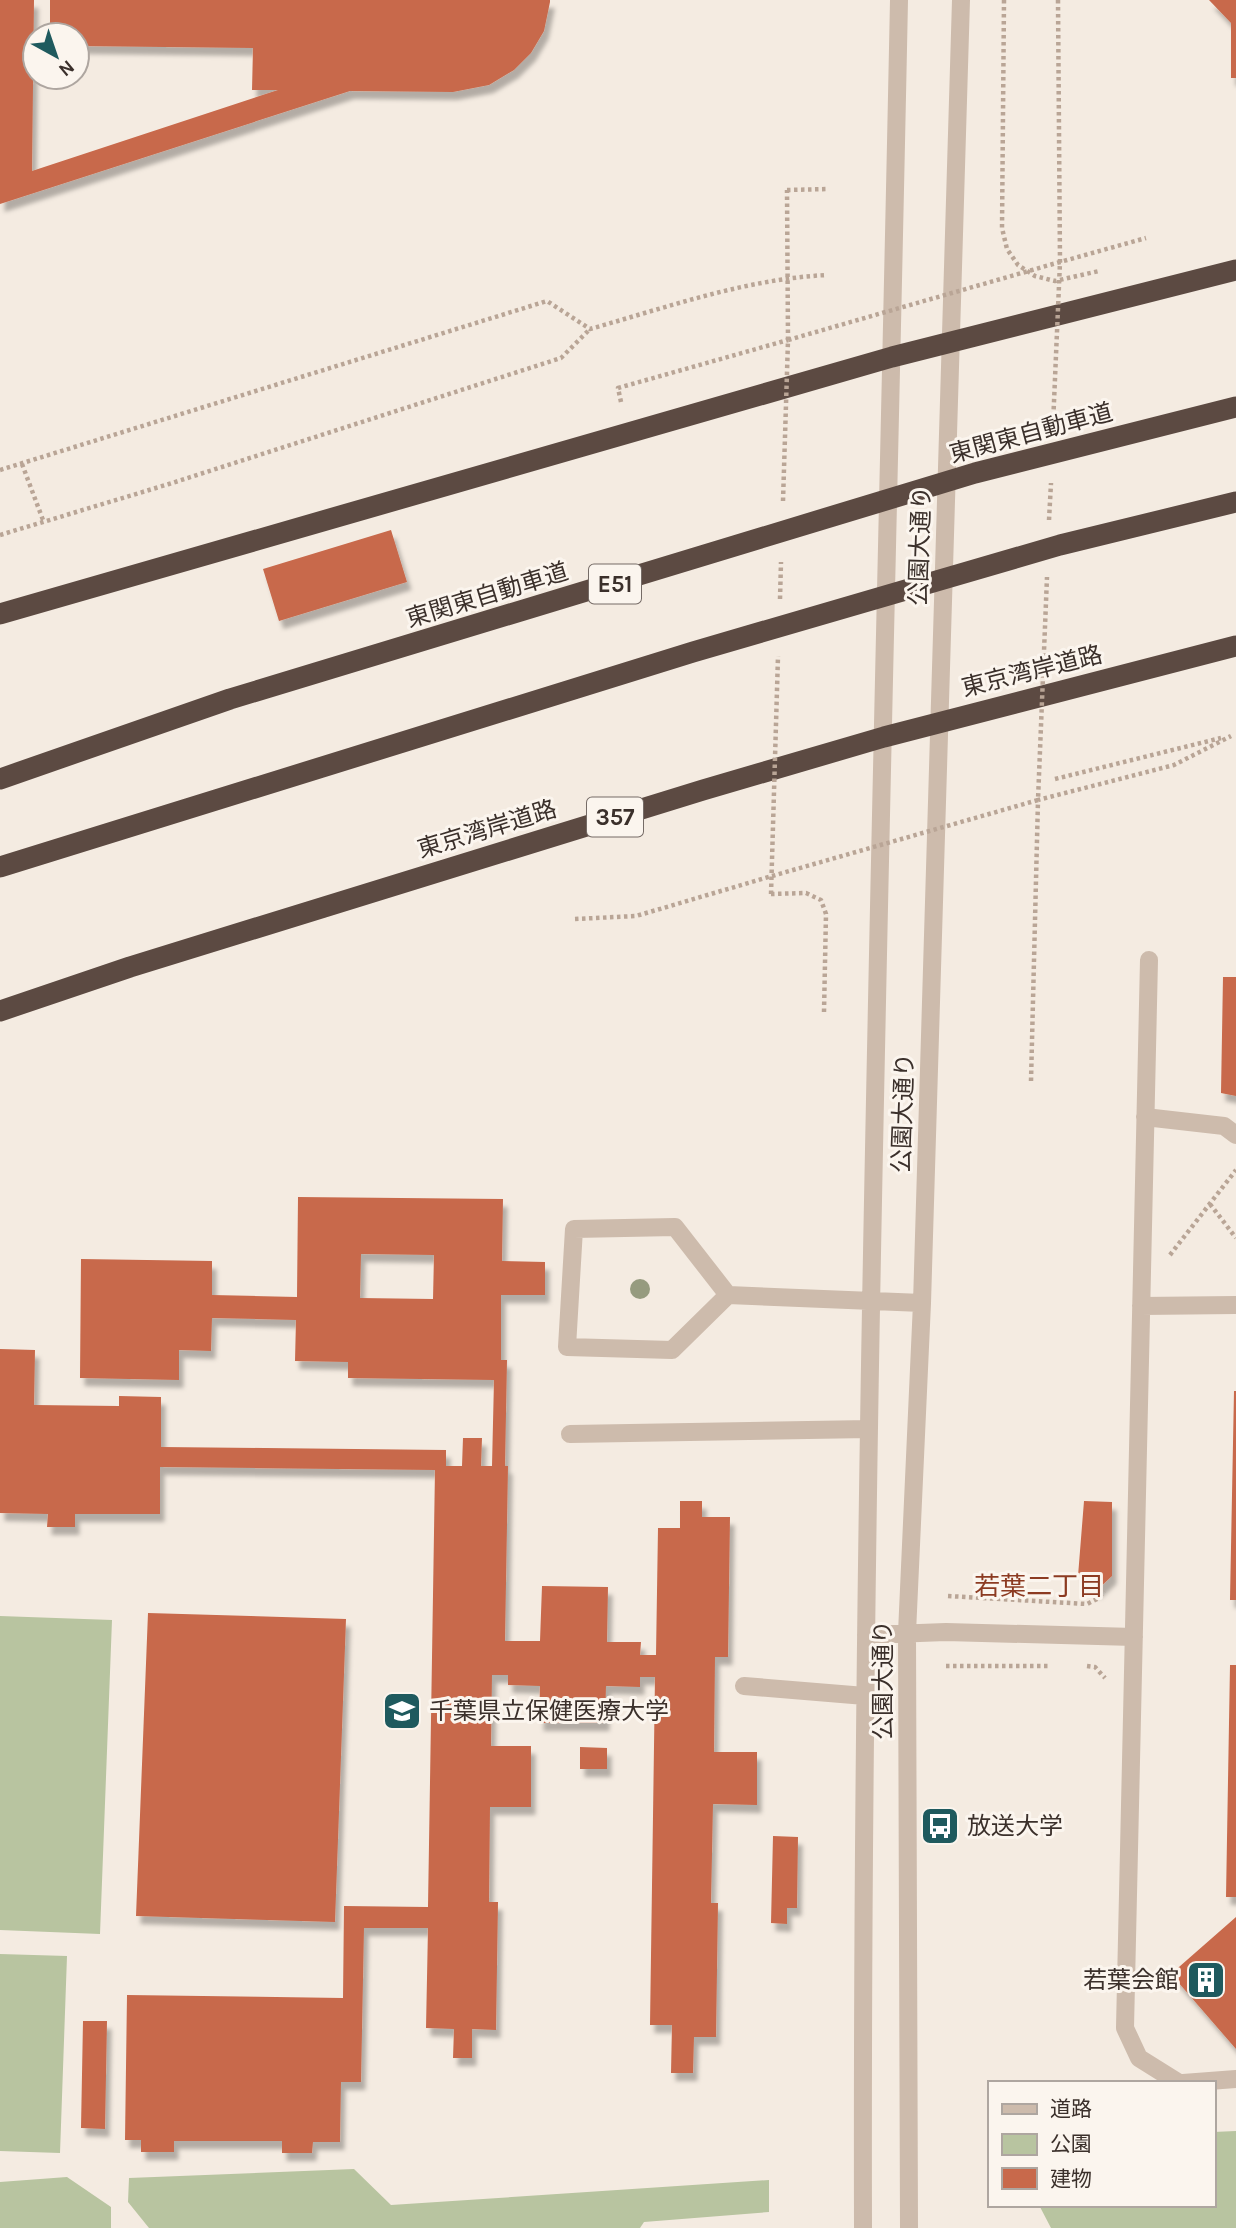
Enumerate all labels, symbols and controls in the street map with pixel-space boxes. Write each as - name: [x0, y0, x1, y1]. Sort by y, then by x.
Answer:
- north arrow: [21, 21, 91, 91]
- text: N: [54, 55, 79, 81]
- street label: 東関東自動車道: [946, 398, 1116, 468]
- street label: 公園大通り: [904, 486, 936, 606]
- street label: 東関東自動車道: [403, 557, 571, 633]
- road number: E51: [589, 564, 641, 604]
- street label: 東京湾岸道路: [959, 640, 1105, 702]
- street label: 東京湾岸道路: [414, 795, 560, 863]
- road number: 357: [587, 797, 643, 836]
- street label: 公園大通り: [887, 1053, 919, 1173]
- district label: 若葉二丁目: [974, 1571, 1104, 1602]
- street label: 公園大通り: [869, 1620, 897, 1740]
- school or university icon: 千葉県立保健医療大学: [381, 1690, 423, 1732]
- place label: 千葉県立保健医療大学: [429, 1697, 669, 1725]
- bus stop icon: 放送大学: [919, 1805, 961, 1847]
- place label: 放送大学: [967, 1812, 1063, 1840]
- building icon: 若葉会館: [1185, 1959, 1227, 2001]
- place label: 若葉会館: [1083, 1966, 1179, 1994]
- legend: [988, 2081, 1215, 2207]
- text: 道路: [1050, 2097, 1092, 2121]
- text: 公園: [1050, 2132, 1092, 2156]
- text: 建物: [1050, 2167, 1092, 2191]

